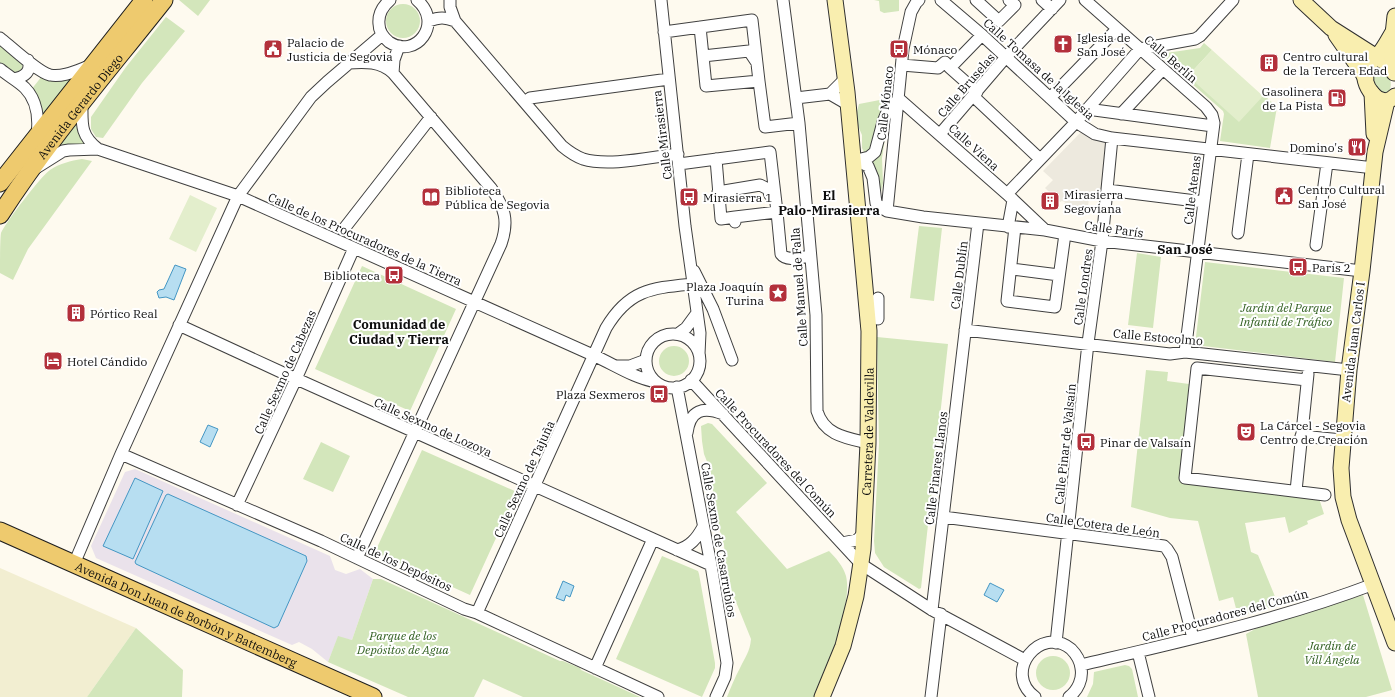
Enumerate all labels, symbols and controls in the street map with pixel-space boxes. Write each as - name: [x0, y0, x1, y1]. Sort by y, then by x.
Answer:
- street label: Calle Tomasa de la Iglesia: [980, 15, 1098, 123]
- place label: Iglesia de San José: [1077, 30, 1130, 59]
- street label: Calle Berlín: [1141, 32, 1201, 86]
- church icon: Iglesia de San José: [1052, 33, 1074, 55]
- place label: Palacio de Justicia de Segovia: [287, 35, 393, 64]
- public building icon: Palacio de Justicia de Segovia: [262, 38, 284, 60]
- bus stop icon: Mónaco: [888, 38, 910, 60]
- place label: Mónaco: [913, 42, 958, 57]
- place label: Centro cultural de la Tercera Edad: [1283, 49, 1387, 78]
- street label: Avenida Gerardo Diego: [34, 50, 126, 162]
- street label: Calle Bruselas: [934, 50, 998, 120]
- building icon: Centro cultural de la Tercera Edad: [1258, 52, 1280, 74]
- street label: Calle Mónaco: [874, 65, 896, 141]
- place label: Gasolinera de La Pista: [1262, 84, 1323, 113]
- fuel station icon: Gasolinera de La Pista: [1326, 87, 1348, 109]
- street label: Calle Mirasierra: [649, 89, 675, 181]
- street label: Calle Viena: [946, 120, 1003, 174]
- restaurant icon: Domino's: [1346, 136, 1368, 158]
- place label: Domino's: [1290, 140, 1343, 155]
- street label: Calle Atenas: [1180, 154, 1204, 225]
- place label: Centro Cultural San José: [1298, 182, 1385, 211]
- place label: Biblioteca Pública de Segovia: [445, 183, 550, 212]
- public building icon: Centro Cultural San José: [1273, 185, 1295, 207]
- library icon: Biblioteca Pública de Segovia: [420, 186, 442, 208]
- bus stop icon: Mirasierra 1: [678, 186, 700, 208]
- district label: El Palo-Mirasierra: [778, 187, 880, 219]
- place label: Mirasierra Segoviana: [1064, 187, 1124, 216]
- street label: Calle de los Procuradores de la Tierra: [266, 189, 465, 289]
- place label: Mirasierra 1: [703, 190, 772, 205]
- building icon: Mirasierra Segoviana: [1039, 190, 1061, 212]
- street label: Calle París: [1084, 217, 1145, 241]
- street label: Calle Manuel de Falla: [787, 226, 811, 347]
- street label: Calle Dublín: [947, 240, 971, 310]
- district label: San José: [1157, 241, 1213, 258]
- street label: Calle Londres: [1070, 248, 1096, 326]
- bus stop icon: París 2: [1287, 256, 1309, 278]
- place label: París 2: [1312, 260, 1351, 275]
- bus stop icon: Biblioteca: [383, 264, 405, 286]
- place label: Biblioteca: [323, 268, 380, 283]
- place label: Plaza Joaquín Turina: [686, 279, 764, 308]
- street label: Avenida Juan Carlos I: [1338, 281, 1368, 403]
- place icon: Plaza Joaquín Turina: [767, 282, 789, 304]
- park label: Jardín del Parque Infantil de Tráfico: [1239, 300, 1332, 329]
- building icon: Pórtico Real: [65, 302, 87, 324]
- place label: Pórtico Real: [90, 306, 158, 321]
- street label: Calle Sexmo de Cabezas: [251, 307, 319, 436]
- district label: Comunidad de Ciudad y Tierra: [349, 316, 450, 348]
- street label: Calle Estocolmo: [1113, 326, 1204, 348]
- hotel icon: Hotel Cándido: [42, 350, 64, 372]
- place label: Hotel Cándido: [67, 354, 148, 369]
- street label: Carretera de Valdevilla: [858, 367, 876, 496]
- street label: Calle Pinar de Valsaín: [1051, 382, 1079, 505]
- bus stop icon: Plaza Sexmeros: [648, 383, 670, 405]
- street label: Calle Procuradores del Común: [712, 385, 840, 521]
- place label: Plaza Sexmeros: [556, 387, 645, 402]
- street label: Calle Sexmo de Lozoya: [372, 394, 495, 460]
- street label: Calle Pinares Llanos: [922, 410, 950, 526]
- street label: Calle Sexmo de Tajuña: [490, 418, 558, 540]
- place label: La Cárcel - Segovia Centro de Creación: [1260, 418, 1368, 447]
- theatre icon: La Cárcel - Segovia Centro de Creación: [1235, 421, 1257, 443]
- bus stop icon: Pinar de Valsaín: [1075, 431, 1097, 453]
- place label: Pinar de Valsaín: [1100, 435, 1192, 450]
- street label: Calle Sexmo de Casarrubios: [698, 462, 740, 619]
- street label: Calle Cotera de León: [1045, 510, 1161, 540]
- street label: Calle de los Depósitos: [338, 529, 454, 595]
- street label: Avenida Don Juan de Borbón y Battemberg: [73, 558, 300, 670]
- street label: Calle Procuradores del Común: [1140, 586, 1310, 644]
- park label: Parque de los Depósitos de Agua: [356, 628, 449, 657]
- park label: Jardín de Vill Ángela: [1304, 638, 1360, 667]

